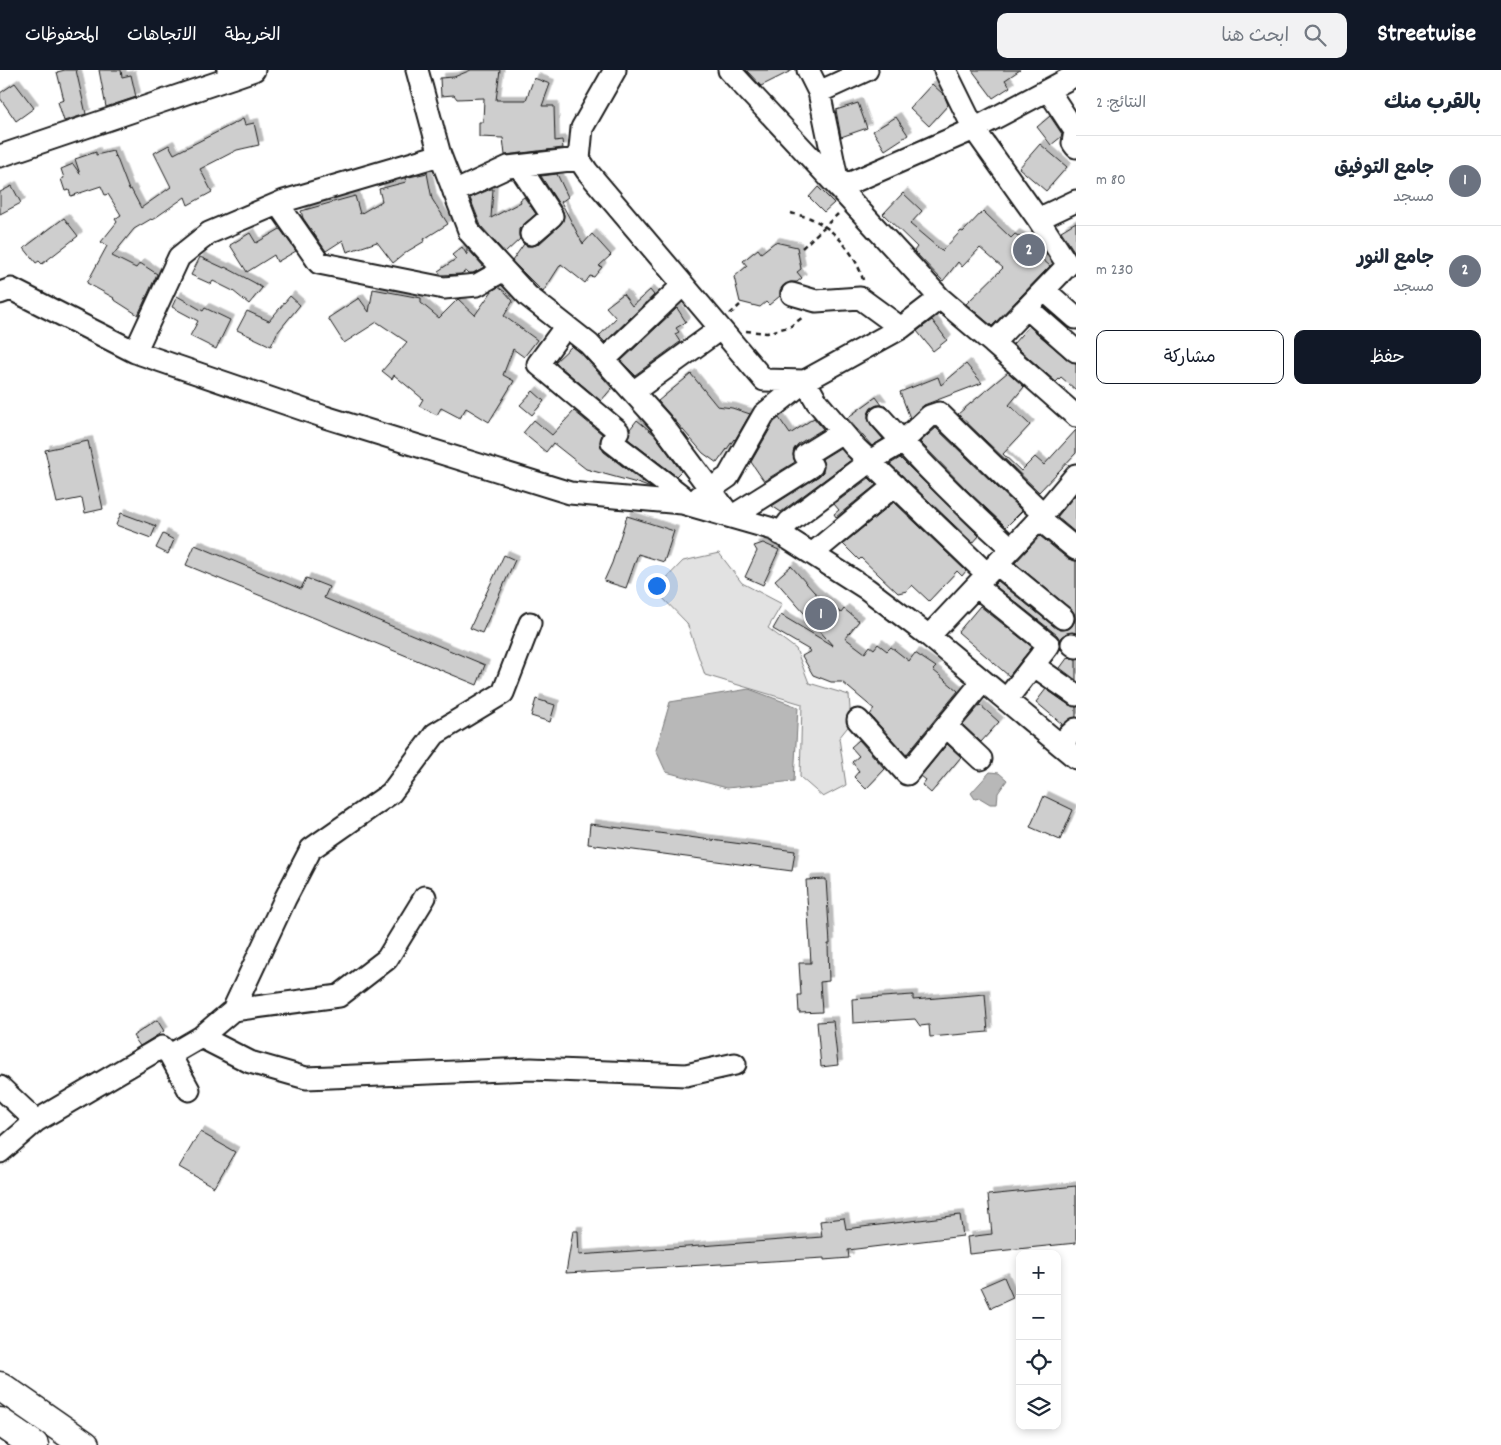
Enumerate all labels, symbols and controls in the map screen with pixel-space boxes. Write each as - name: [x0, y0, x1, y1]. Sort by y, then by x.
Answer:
- search box: [997, 13, 1347, 58]
- text: Streetwise: [1377, 18, 1476, 52]
- icon: search: [1301, 21, 1329, 49]
- text: المحفوظات: [25, 24, 99, 49]
- text: الاتجاهات: [127, 24, 197, 49]
- text: الخريطة: [225, 24, 281, 49]
- text: ابحث هنا: [1221, 24, 1289, 51]
- text: بالقرب منك: [1384, 89, 1481, 119]
- text: النتائج: 2: [1096, 92, 1146, 115]
- text: جامع التوفيق: [1334, 156, 1434, 183]
- text: 80 m: [1096, 169, 1126, 192]
- text: 1: [1463, 169, 1467, 192]
- text: مسجد: [1393, 186, 1434, 209]
- pin: 2: [1013, 231, 1045, 269]
- text: جامع النور: [1357, 246, 1434, 273]
- text: 230 m: [1096, 259, 1134, 282]
- text: 2: [1462, 259, 1469, 282]
- text: مسجد: [1393, 276, 1434, 299]
- button: مشاركة: [1096, 330, 1284, 384]
- button: حفظ: [1294, 330, 1481, 384]
- your location: [644, 573, 670, 599]
- pin: 1: [805, 595, 837, 633]
- map controls: [1016, 1250, 1061, 1430]
- button: +: [1016, 1250, 1061, 1295]
- button: −: [1016, 1295, 1061, 1340]
- button: locate: [1016, 1340, 1061, 1385]
- button: layers: [1016, 1385, 1061, 1430]

